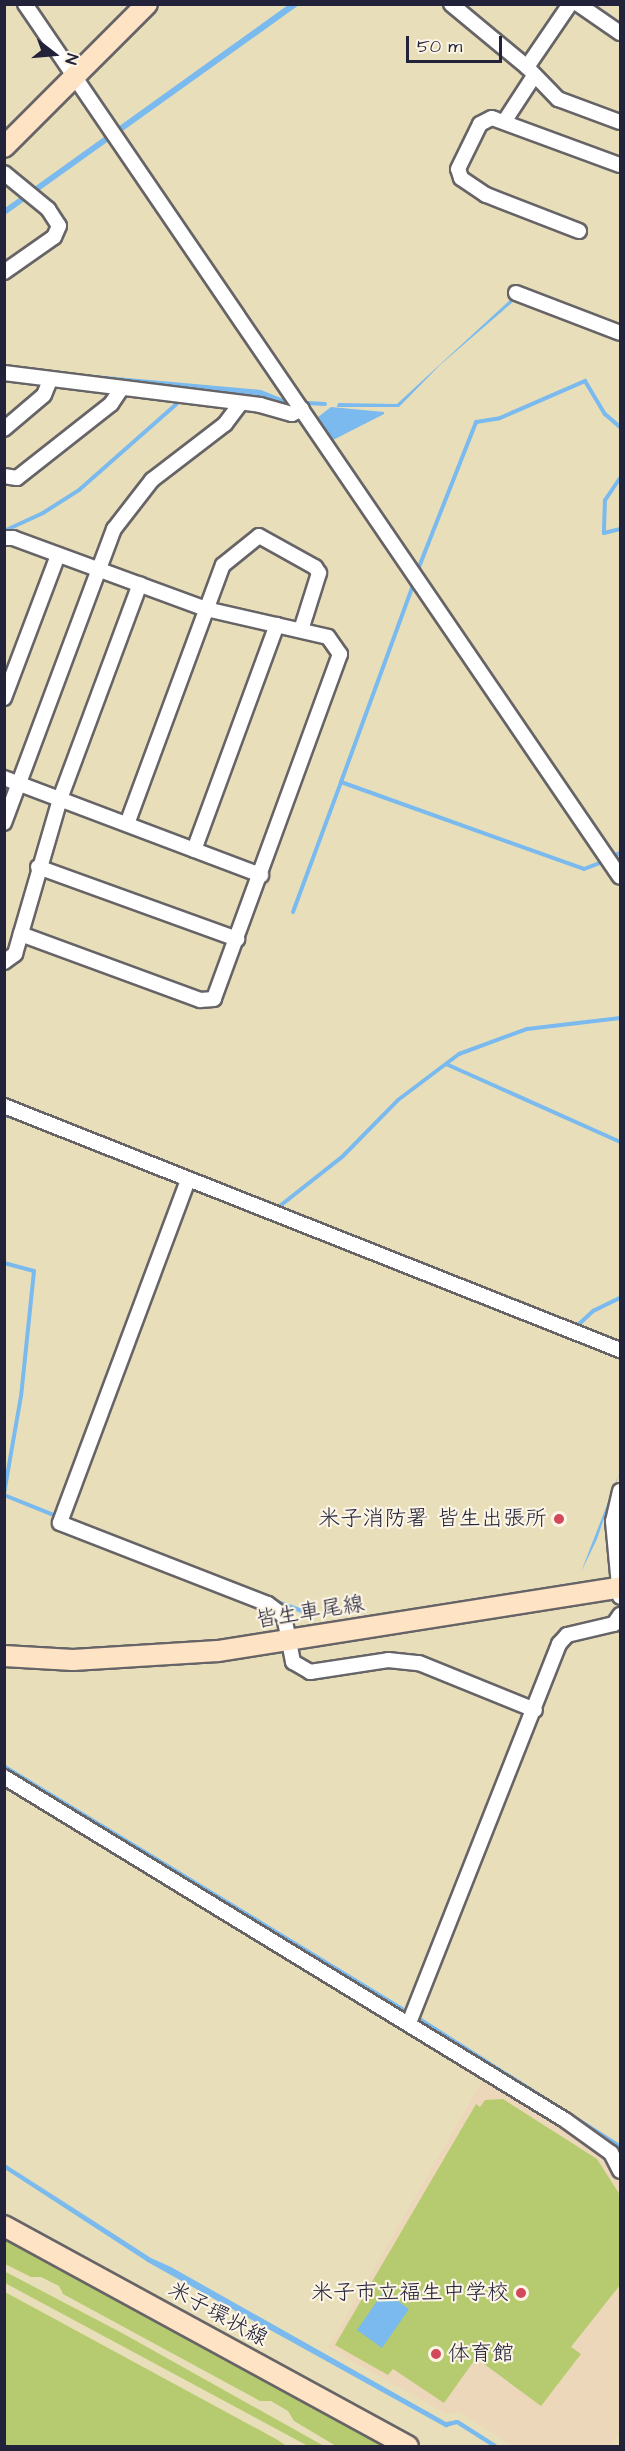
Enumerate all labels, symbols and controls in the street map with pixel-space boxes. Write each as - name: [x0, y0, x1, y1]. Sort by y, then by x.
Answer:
- north arrow: [24, 24, 84, 84]
- scale bar: [409, 24, 505, 62]
- text: 50 m: [417, 34, 462, 59]
- text: N: [59, 51, 83, 67]
- place label: 米子消防署 皆生出張所: [318, 1506, 547, 1532]
- marker: 米子消防署 皆生出張所: [552, 1512, 566, 1526]
- street label: 皆生車尾線: [254, 1590, 366, 1634]
- street label: 米子環状線: [163, 2276, 273, 2352]
- place label: 米子市立福生中学校: [311, 2280, 509, 2306]
- marker: 米子市立福生中学校: [514, 2286, 528, 2300]
- place label: 体育館: [448, 2341, 514, 2367]
- marker: 体育館: [429, 2347, 443, 2361]

